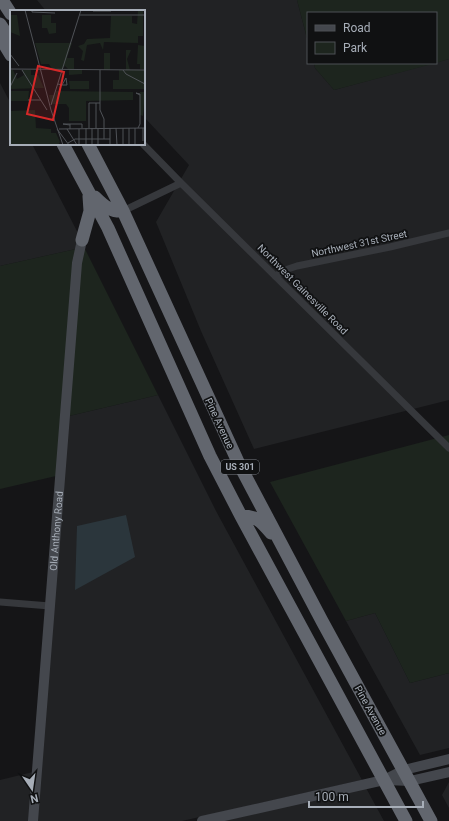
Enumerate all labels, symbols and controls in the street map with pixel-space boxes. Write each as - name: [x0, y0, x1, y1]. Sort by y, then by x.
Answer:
- inset map: [10, 10, 145, 145]
- legend: [307, 12, 437, 64]
- text: Road: [343, 21, 371, 35]
- text: Park: [343, 41, 368, 55]
- street label: Northwest 31st Street: [310, 228, 408, 259]
- street label: Northwest Gainesville Road: [255, 242, 350, 337]
- street label: Pine Avenue: [203, 396, 236, 450]
- road number: US 301: [221, 460, 259, 474]
- street label: Old Anthony Road: [48, 491, 65, 571]
- street label: Pine Avenue: [352, 684, 389, 737]
- north arrow: [12, 769, 52, 809]
- scale bar: [309, 783, 423, 809]
- text: 100 m: [315, 790, 349, 804]
- text: N: [29, 791, 39, 806]

